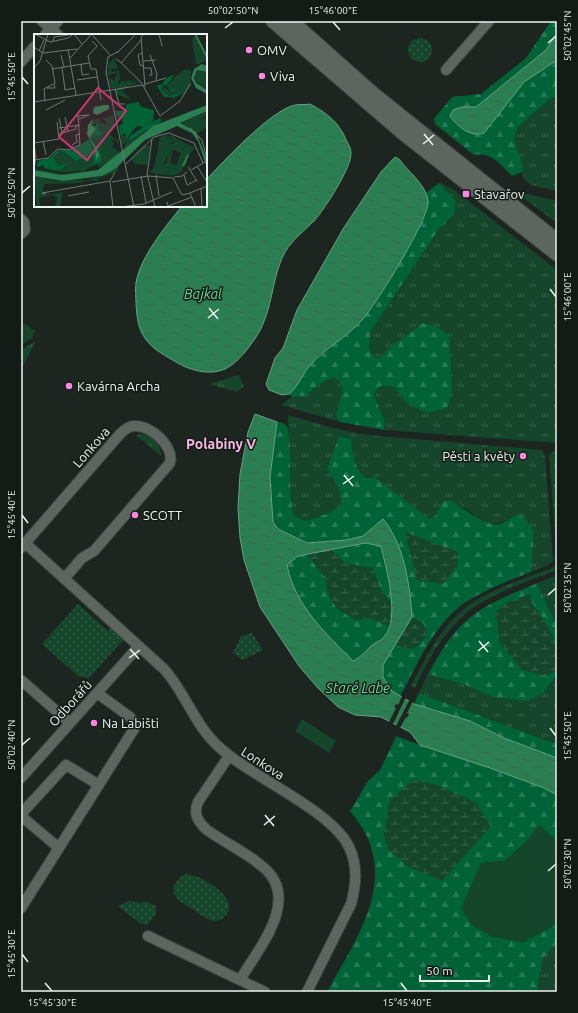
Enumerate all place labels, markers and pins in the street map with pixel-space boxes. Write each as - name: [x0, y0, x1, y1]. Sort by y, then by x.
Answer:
- place label: OMV: [257, 43, 287, 57]
- marker: OMV: [244, 45, 254, 55]
- place label: Viva: [270, 69, 295, 83]
- marker: Viva: [257, 71, 267, 81]
- place label: Stavařov: [474, 187, 525, 201]
- marker: Stavařov: [461, 189, 471, 199]
- place label: Kavárna Archa: [77, 379, 160, 393]
- marker: Kavárna Archa: [64, 381, 74, 391]
- place label: Pěsti a květy: [442, 449, 515, 463]
- marker: Pěsti a květy: [518, 451, 528, 461]
- place label: SCOTT: [143, 508, 182, 522]
- marker: SCOTT: [130, 510, 140, 520]
- place label: Na Labišti: [102, 716, 159, 730]
- marker: Na Labišti: [89, 718, 99, 728]

